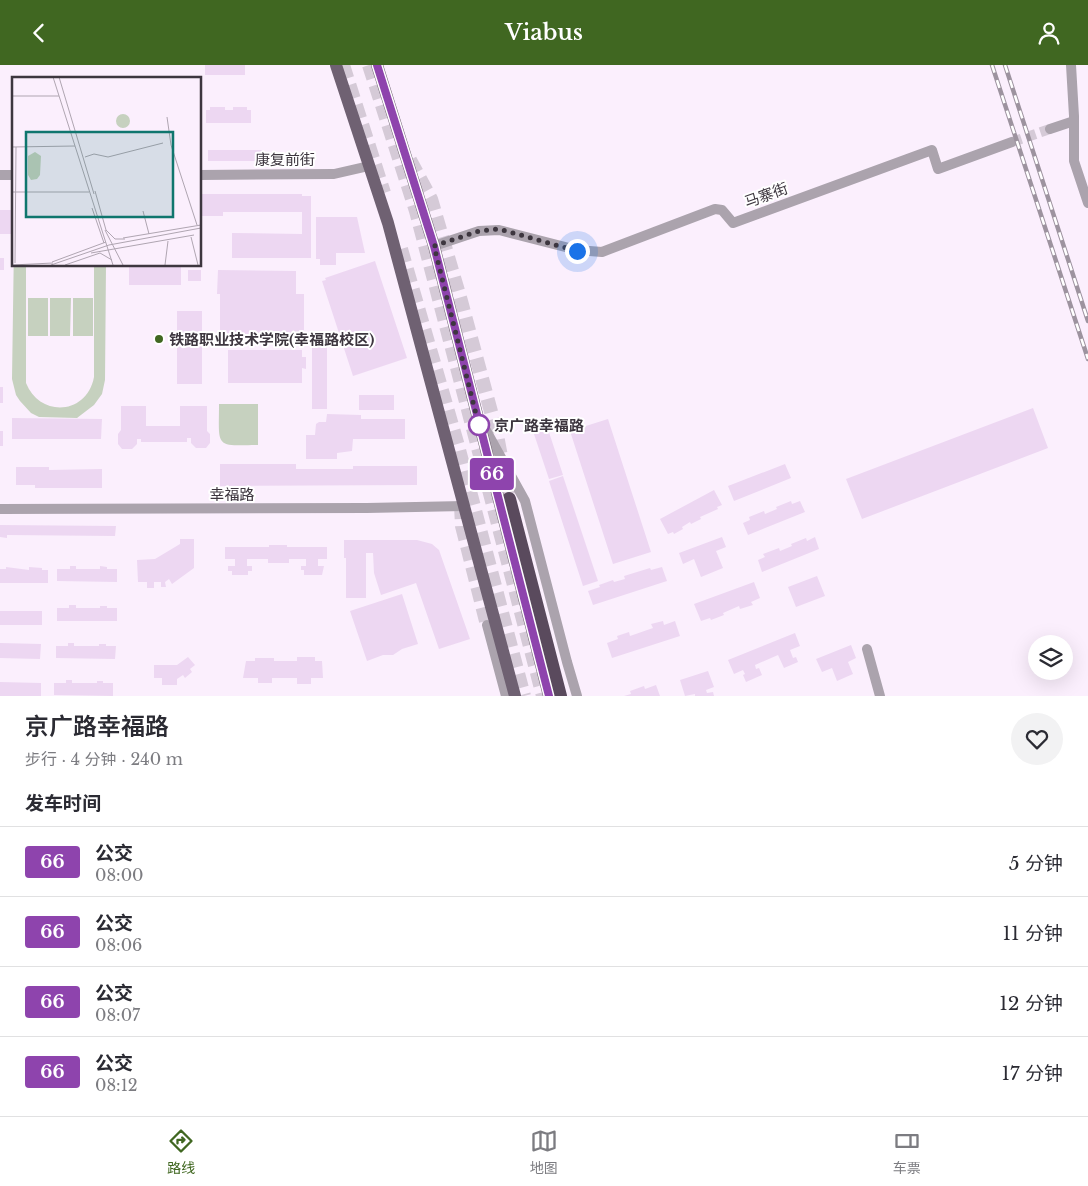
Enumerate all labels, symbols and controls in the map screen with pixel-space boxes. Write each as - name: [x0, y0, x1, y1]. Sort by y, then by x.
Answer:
- icon: back: [25, 19, 53, 47]
- text: Viabus: [505, 19, 583, 46]
- icon: person: [1035, 19, 1063, 47]
- inset map: [12, 77, 201, 266]
- street label: 康复前街: [255, 150, 315, 169]
- street label: 马寨街: [742, 178, 790, 212]
- your location: [565, 239, 590, 264]
- place label: 铁路职业技术学院(幸福路校区): [169, 330, 374, 349]
- marker: 铁路职业技术学院(幸福路校区): [153, 333, 165, 345]
- marker: 京广路幸福路: [468, 414, 490, 436]
- place label: 京广路幸福路: [494, 416, 584, 435]
- line badge: 66: [470, 458, 514, 490]
- text: 66: [480, 463, 504, 485]
- street label: 幸福路: [209, 485, 255, 504]
- map controls: [1028, 635, 1073, 680]
- button: layers: [1028, 635, 1073, 680]
- text: 京广路幸福路: [25, 712, 169, 741]
- button: heart: [1011, 713, 1063, 765]
- text: 步行 · 4 分钟 · 240 m: [25, 749, 183, 769]
- text: 发车时间: [25, 792, 101, 815]
- text: 公交: [95, 842, 133, 865]
- text: 66: [40, 851, 65, 873]
- text: 5 分钟: [1009, 852, 1063, 875]
- text: 08:00: [95, 865, 144, 885]
- text: 公交: [95, 912, 133, 935]
- text: 66: [40, 921, 65, 943]
- text: 11 分钟: [1003, 922, 1063, 945]
- text: 08:06: [95, 935, 142, 955]
- text: 公交: [95, 982, 133, 1005]
- text: 66: [40, 991, 65, 1013]
- text: 12 分钟: [999, 992, 1063, 1015]
- text: 08:07: [95, 1005, 140, 1025]
- text: 公交: [95, 1052, 133, 1075]
- text: 66: [40, 1061, 65, 1083]
- text: 17 分钟: [1002, 1062, 1063, 1085]
- text: 08:12: [95, 1075, 138, 1095]
- tab: 路线: [167, 1127, 195, 1177]
- tab: 地图: [530, 1127, 558, 1177]
- tab: 车票: [893, 1127, 921, 1177]

